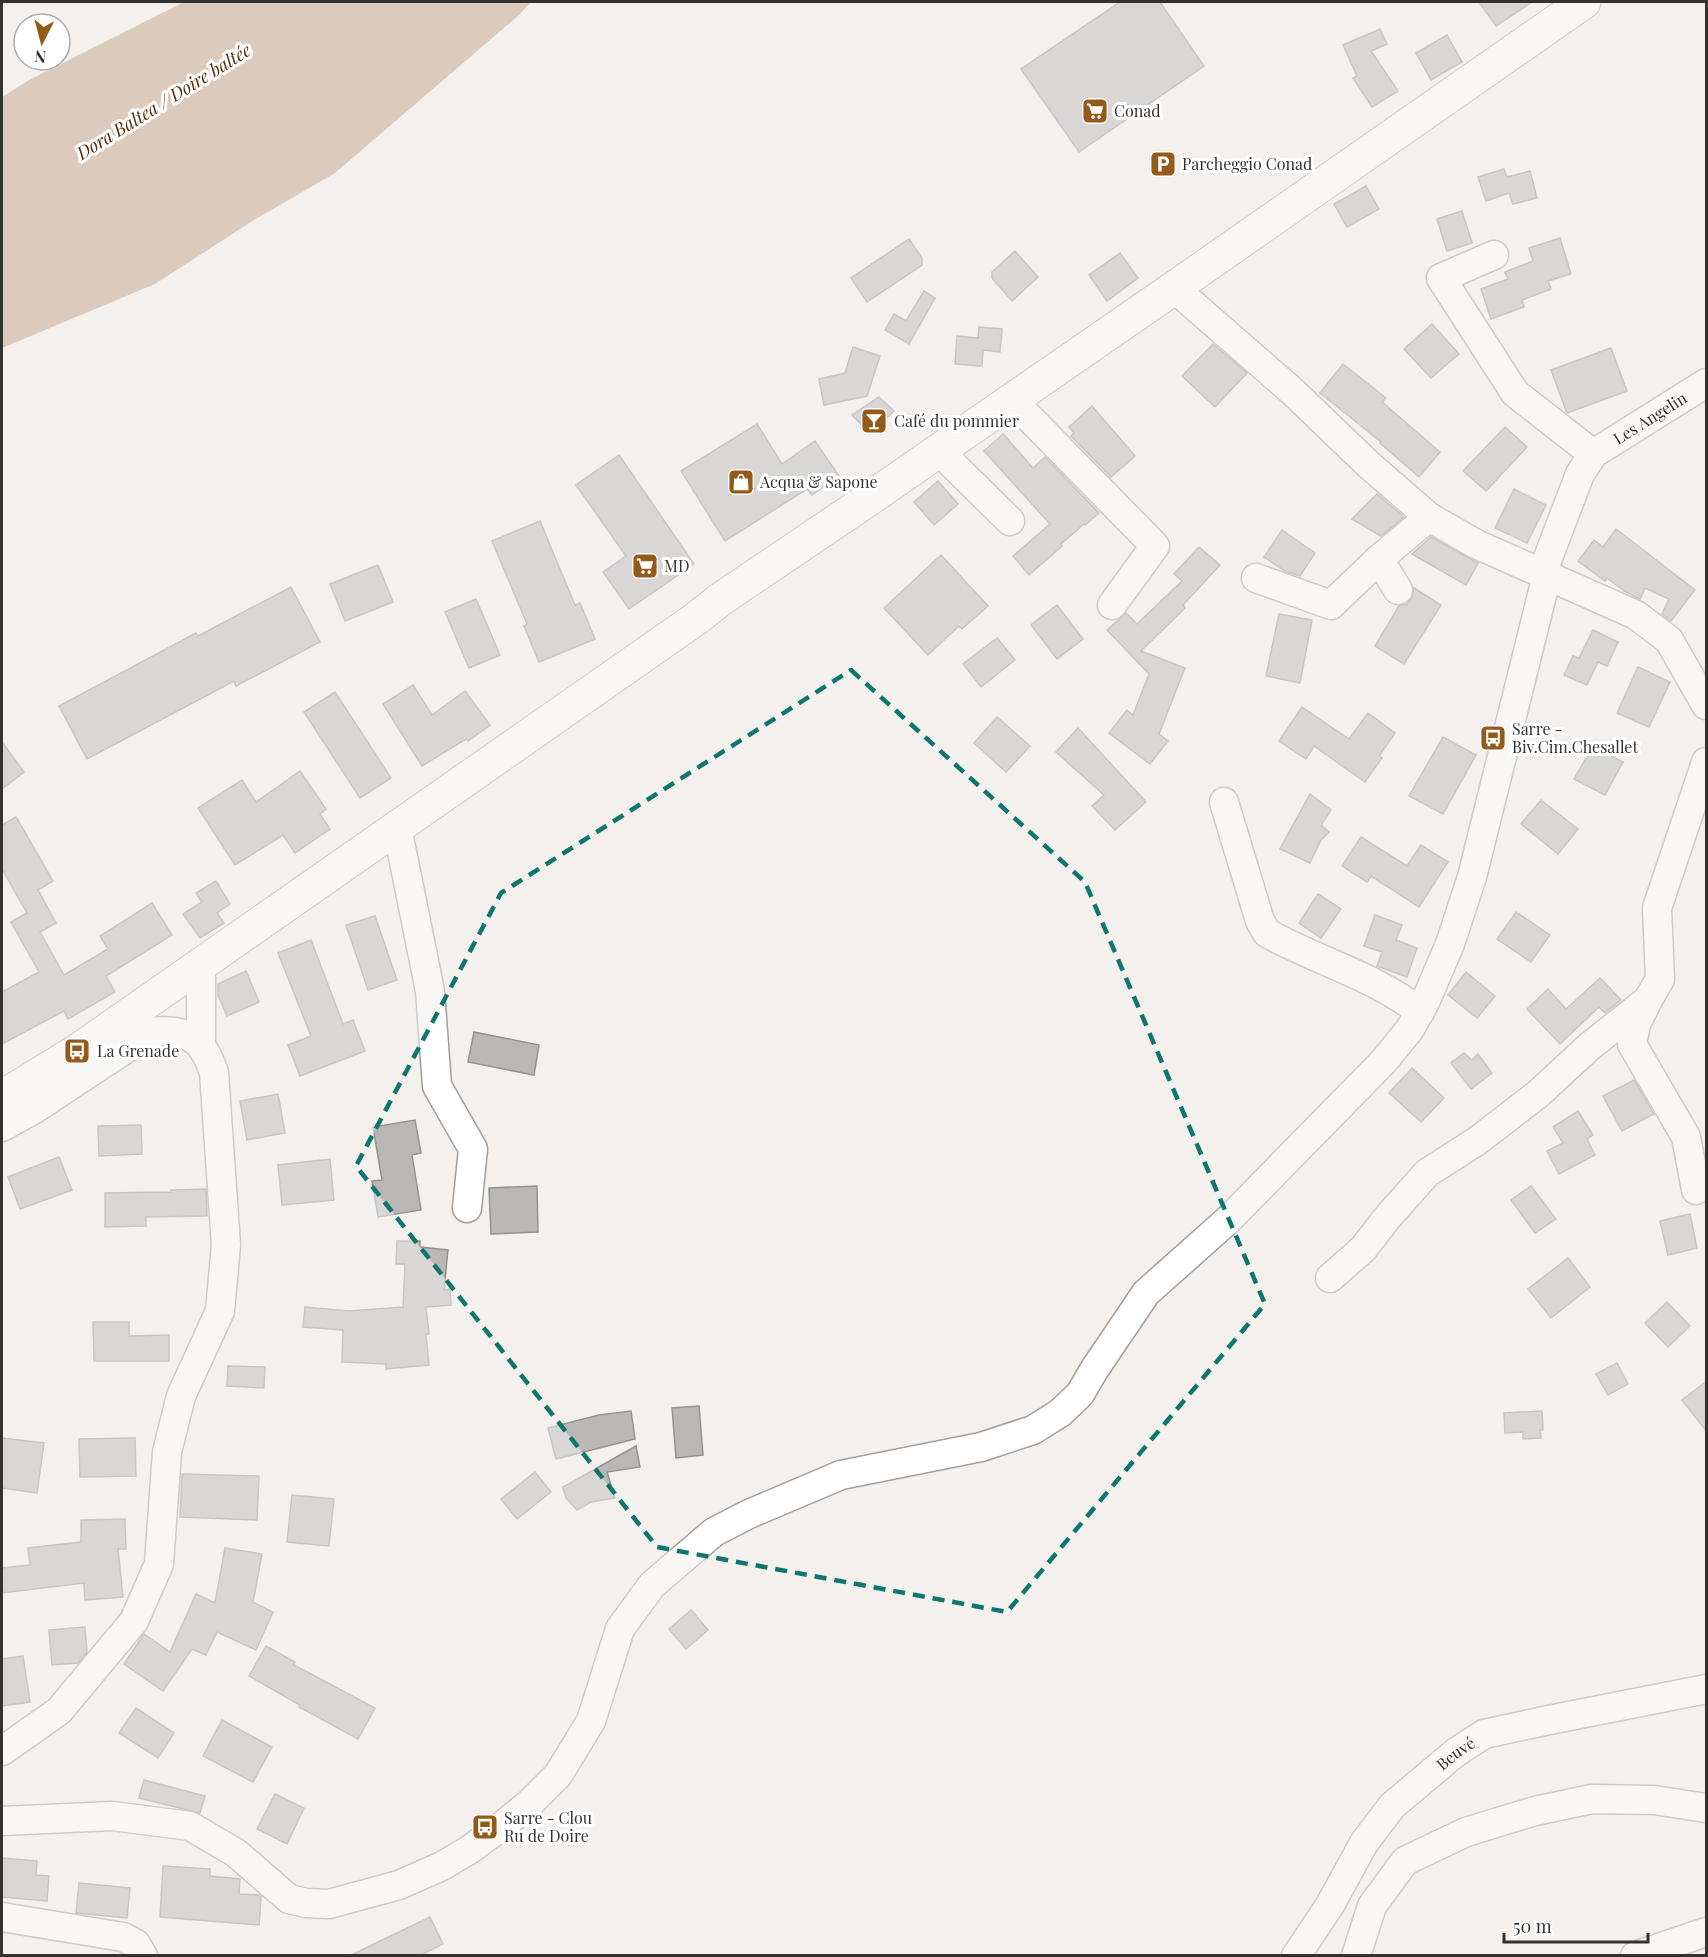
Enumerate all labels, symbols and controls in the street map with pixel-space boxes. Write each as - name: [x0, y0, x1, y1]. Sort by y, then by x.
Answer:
- north arrow: [12, 12, 72, 72]
- water label: Dora Baltea / Doire baltée: [71, 37, 255, 165]
- text: N: [33, 46, 47, 68]
- supermarket icon: Conad: [1080, 96, 1110, 126]
- place label: Conad: [1114, 100, 1161, 121]
- parking icon: Parcheggio Conad: [1148, 149, 1178, 179]
- place label: Parcheggio Conad: [1182, 153, 1312, 174]
- street label: Les Angelin: [1609, 387, 1691, 449]
- bar icon: Café du pommier: [859, 406, 889, 436]
- place label: Café du pommier: [894, 410, 1019, 431]
- shop icon: Acqua & Sapone: [726, 467, 756, 497]
- place label: Acqua & Sapone: [759, 471, 878, 492]
- supermarket icon: MD: [630, 551, 660, 581]
- place label: MD: [664, 555, 690, 576]
- place label: Sarre - Biv.Cim.Chesallet: [1512, 718, 1638, 757]
- bus stop icon: Sarre - Biv.Cim.Chesallet: [1478, 723, 1508, 753]
- bus stop icon: La Grenade: [62, 1036, 92, 1066]
- place label: La Grenade: [97, 1040, 179, 1061]
- street label: Beuvé: [1432, 1732, 1479, 1774]
- place label: Sarre - Clou Ru de Doire: [504, 1807, 592, 1846]
- bus stop icon: Sarre - Clou Ru de Doire: [470, 1812, 500, 1842]
- scale bar: [1504, 1906, 1648, 1944]
- text: 50 m: [1513, 1914, 1552, 1938]

